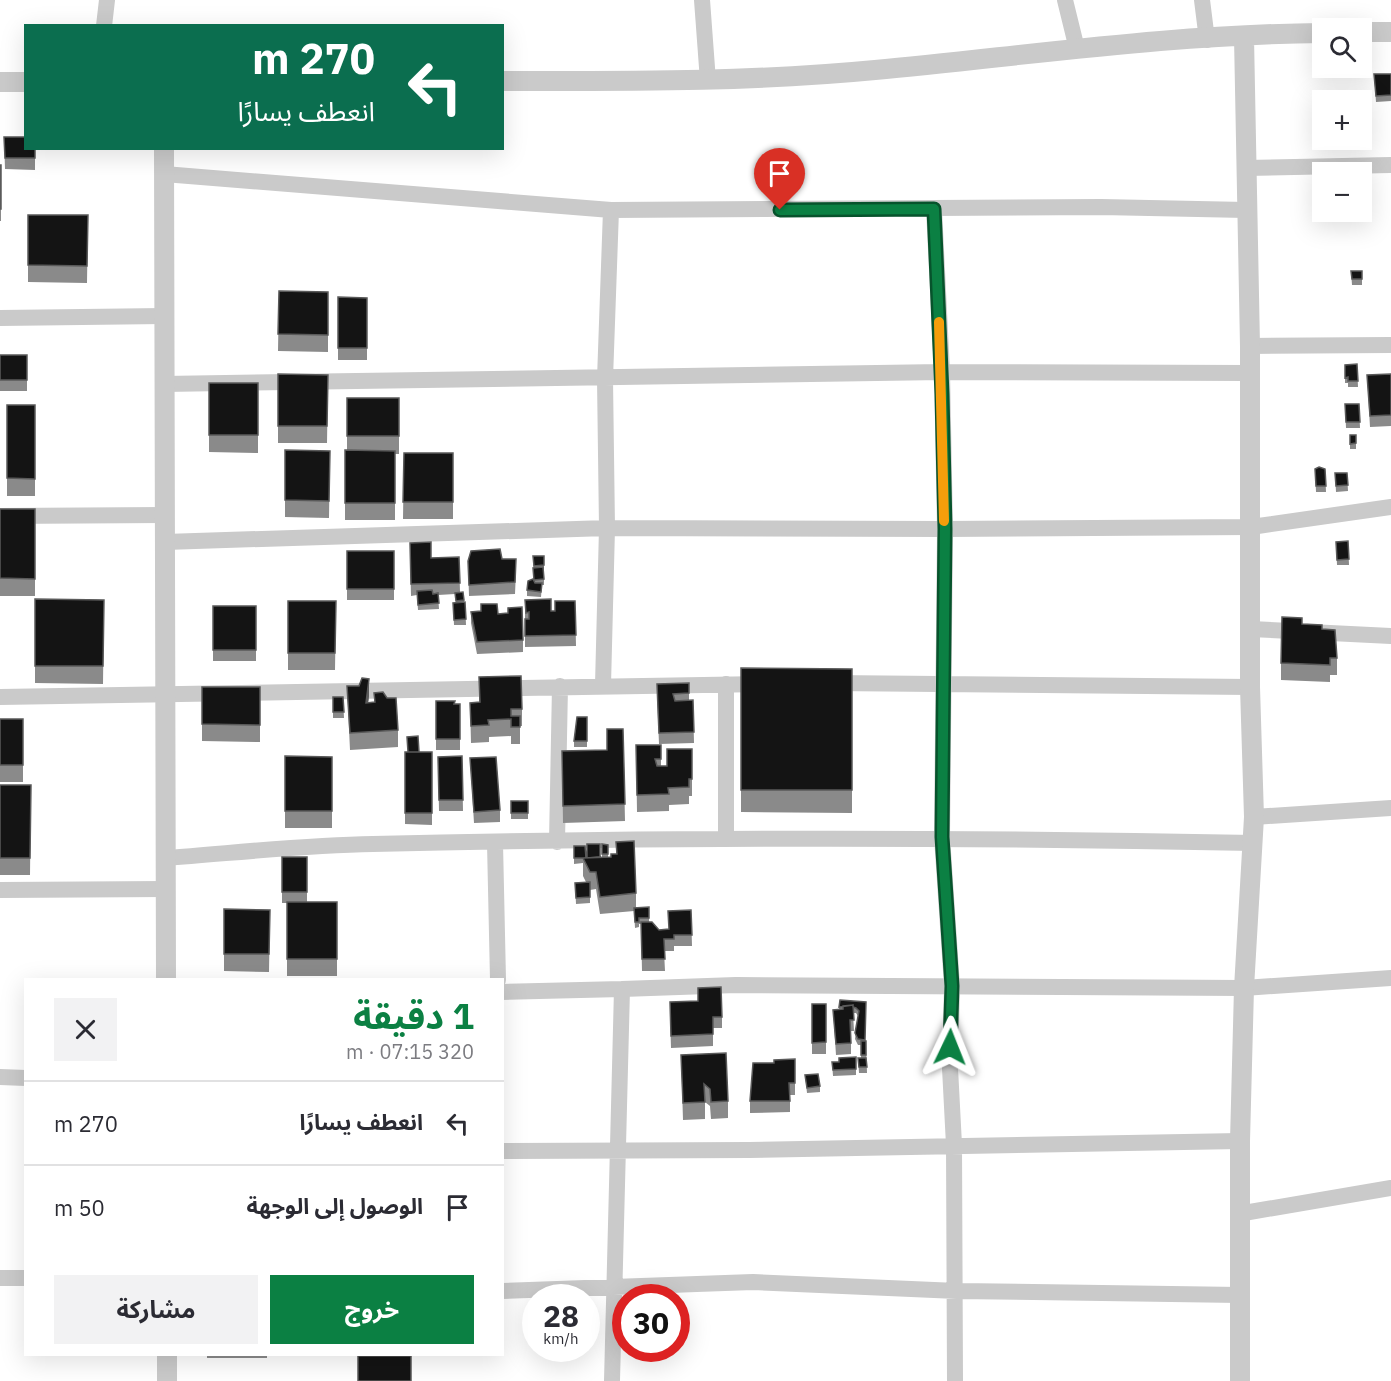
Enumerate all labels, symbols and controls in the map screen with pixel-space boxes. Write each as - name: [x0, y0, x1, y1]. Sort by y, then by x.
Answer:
- map controls: [1312, 18, 1372, 222]
- button: search: [1312, 18, 1372, 78]
- text: 270 m: [252, 31, 375, 86]
- icon: left: [396, 48, 474, 126]
- button: +: [1312, 90, 1372, 150]
- text: انعطف يسارًا: [238, 93, 375, 128]
- pin: [754, 148, 805, 210]
- icon: arrive: [763, 157, 796, 190]
- button: −: [1312, 162, 1372, 222]
- text: 1 دقيقة: [353, 992, 474, 1039]
- button: close: [54, 998, 117, 1061]
- position arrow: [918, 1015, 982, 1079]
- text: 320 m · 07:15: [346, 1038, 474, 1065]
- text: انعطف يسارًا: [300, 1107, 423, 1136]
- icon: left: [441, 1107, 474, 1140]
- text: 270 m: [54, 1109, 118, 1138]
- text: الوصول إلى الوجهة: [246, 1191, 423, 1220]
- icon: arrive: [441, 1191, 474, 1224]
- text: 50 m: [54, 1193, 105, 1222]
- button: مشاركة: [54, 1275, 258, 1344]
- button: خروج: [270, 1275, 474, 1344]
- speed limit sign: 30: [612, 1284, 690, 1362]
- text: 28: [543, 1296, 579, 1335]
- text: km/h: [543, 1329, 579, 1348]

